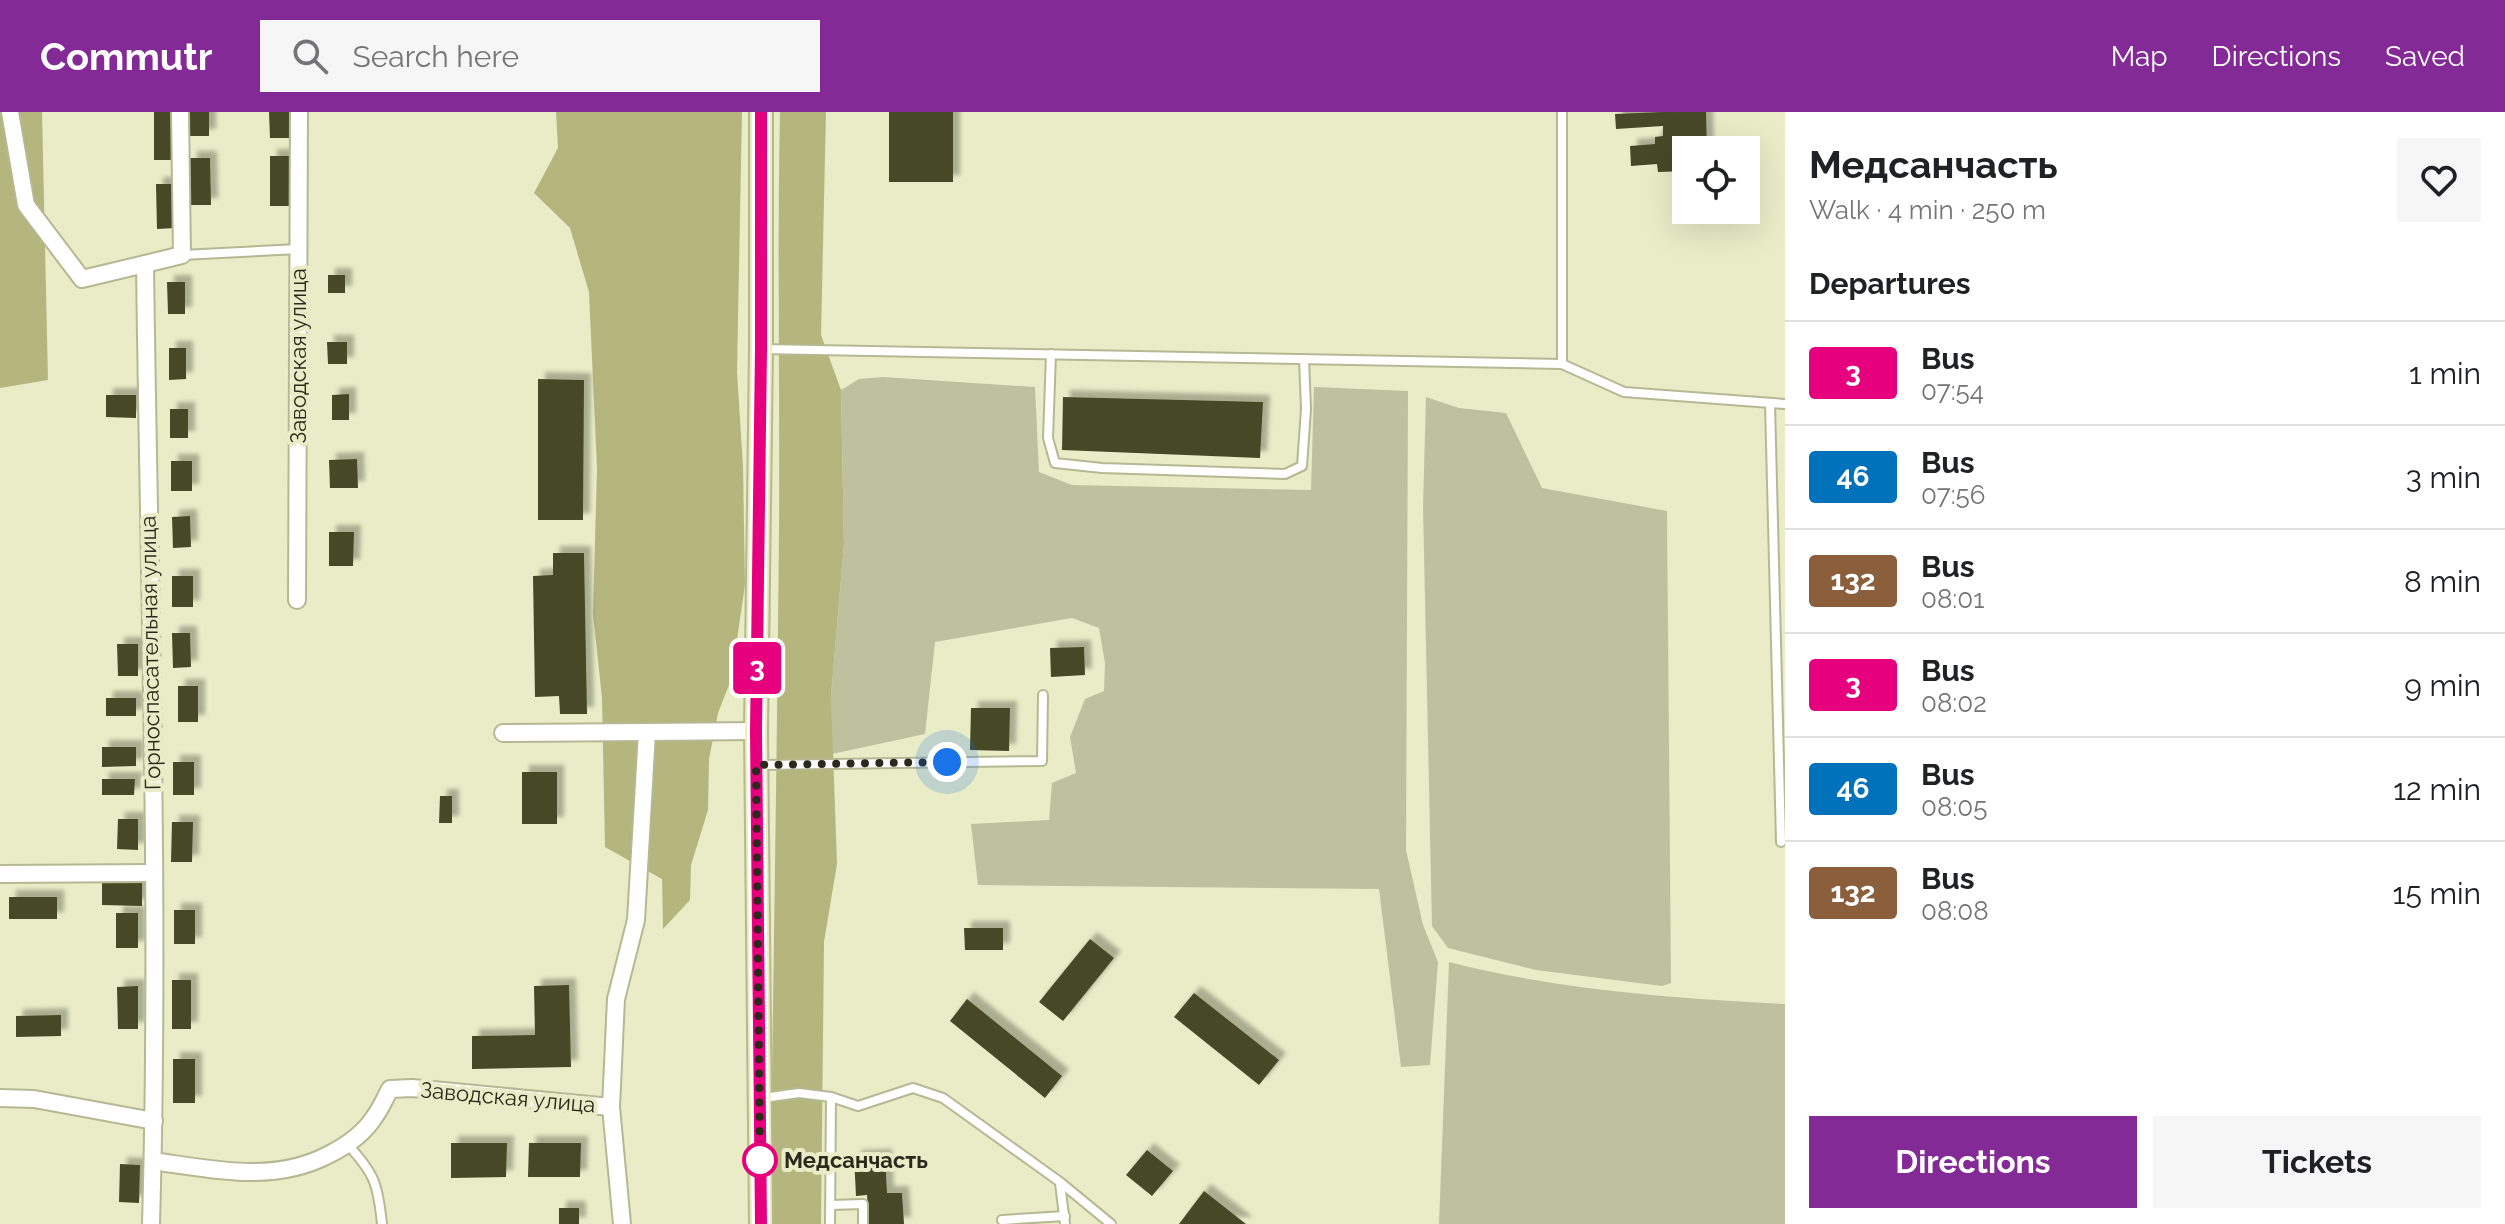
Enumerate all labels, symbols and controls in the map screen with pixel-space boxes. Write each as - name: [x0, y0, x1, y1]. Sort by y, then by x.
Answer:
- search box: [260, 20, 820, 92]
- text: Commutr: [40, 34, 212, 79]
- icon: search: [288, 34, 332, 78]
- text: Search here: [352, 39, 519, 74]
- text: Map: [2111, 40, 2168, 73]
- text: Directions: [2212, 40, 2341, 73]
- text: Saved: [2385, 40, 2465, 73]
- map controls: [1672, 136, 1760, 224]
- button: locate: [1672, 136, 1760, 224]
- button: heart: [2397, 138, 2481, 222]
- text: Медсанчасть: [1809, 142, 2058, 187]
- text: Walk · 4 min · 250 m: [1809, 195, 2046, 225]
- text: Departures: [1809, 266, 1971, 301]
- street label: Заводская улица: [285, 268, 311, 444]
- text: Bus: [1921, 341, 1975, 376]
- text: 3: [1845, 356, 1861, 389]
- text: 1 min: [2409, 356, 2481, 391]
- text: 07:54: [1921, 376, 1984, 406]
- text: Bus: [1921, 445, 1975, 480]
- text: 46: [1837, 460, 1869, 493]
- text: 3 min: [2406, 460, 2481, 495]
- text: 07:56: [1921, 480, 1985, 510]
- street label: Горноспасательная улица: [135, 516, 165, 790]
- text: Bus: [1921, 549, 1975, 584]
- text: 132: [1830, 564, 1876, 597]
- text: 8 min: [2404, 564, 2481, 599]
- text: 08:01: [1921, 584, 1984, 614]
- line badge: 3: [731, 642, 783, 694]
- text: 3: [749, 651, 765, 684]
- text: Bus: [1921, 653, 1975, 688]
- text: 3: [1845, 668, 1861, 701]
- text: 9 min: [2404, 668, 2481, 703]
- text: 08:02: [1921, 688, 1987, 718]
- your location: [927, 742, 967, 782]
- text: Bus: [1921, 757, 1975, 792]
- text: 46: [1837, 772, 1869, 805]
- text: 12 min: [2393, 772, 2481, 807]
- text: 08:05: [1921, 792, 1987, 822]
- text: Bus: [1921, 861, 1975, 896]
- text: 132: [1830, 876, 1876, 909]
- text: 15 min: [2393, 876, 2481, 911]
- text: 08:08: [1921, 896, 1989, 926]
- street label: Заводская улица: [419, 1076, 597, 1118]
- button: Directions: [1809, 1116, 2137, 1208]
- button: Tickets: [2153, 1116, 2481, 1208]
- marker: Медсанчасть: [743, 1143, 777, 1177]
- place label: Медсанчасть: [784, 1147, 928, 1173]

